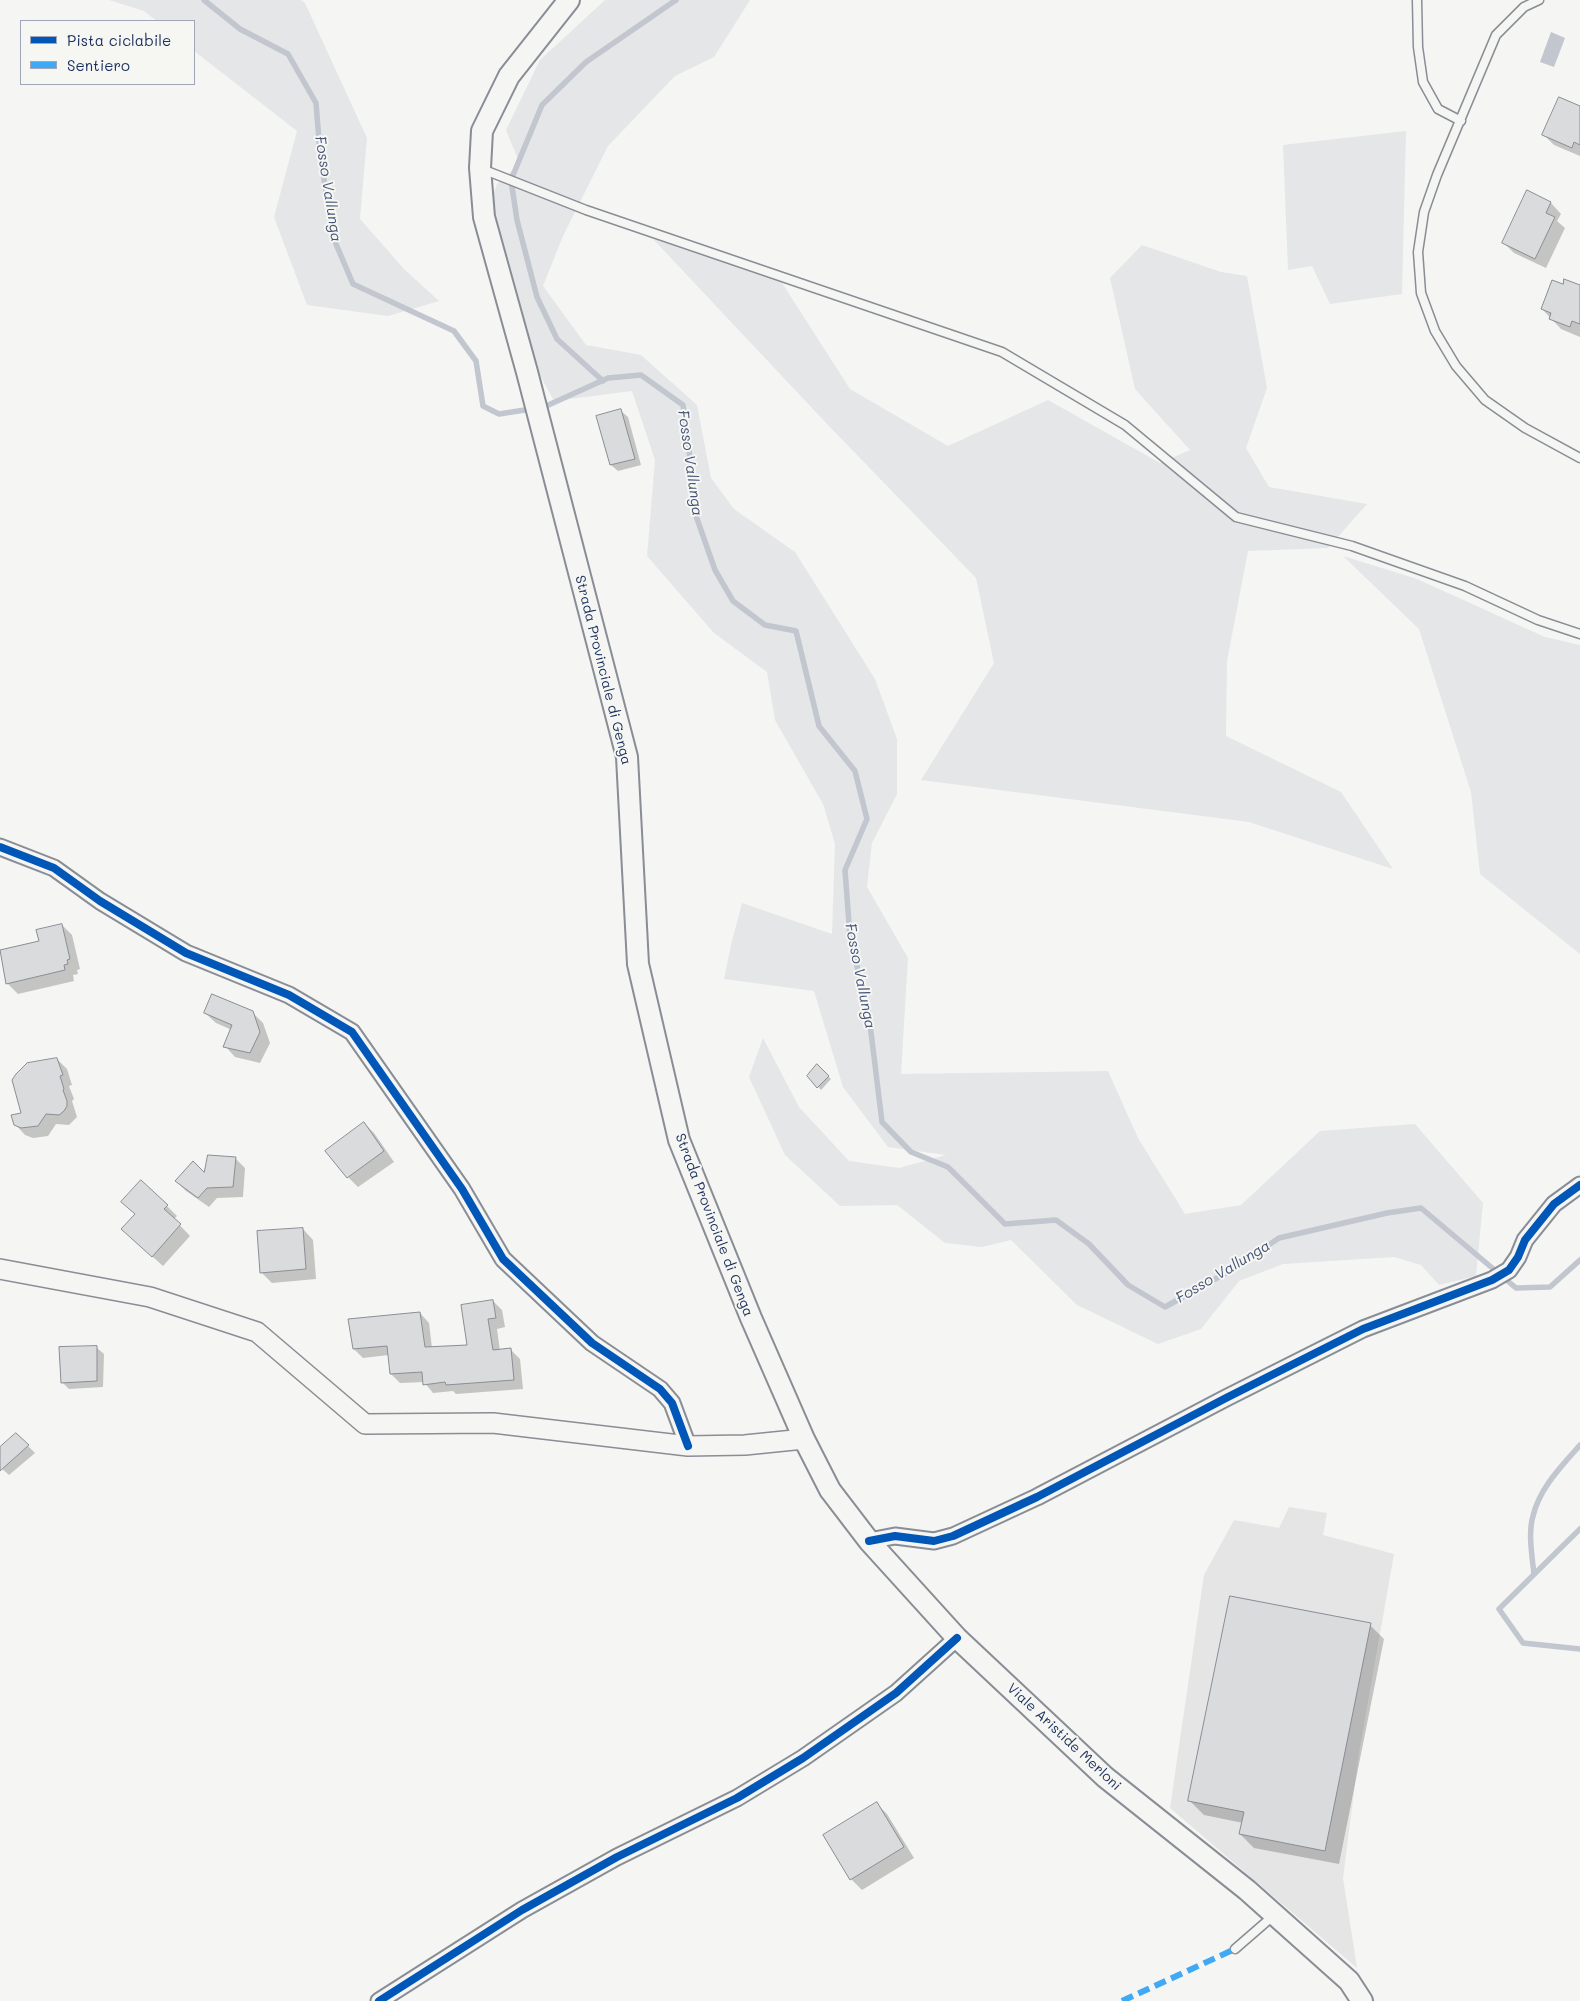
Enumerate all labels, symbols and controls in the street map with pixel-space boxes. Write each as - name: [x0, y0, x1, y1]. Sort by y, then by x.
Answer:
- legend: [20, 20, 195, 85]
- text: Pista ciclabile: [67, 30, 171, 50]
- text: Sentiero: [67, 55, 130, 75]
- water label: Fosso Vallunga: [311, 135, 345, 243]
- water label: Fosso Vallunga: [674, 409, 706, 517]
- street label: Strada Provinciale di Genga: [571, 574, 635, 766]
- water label: Fosso Vallunga: [841, 922, 879, 1030]
- street label: Strada Provinciale di Genga: [671, 1131, 757, 1319]
- water label: Fosso Vallunga: [1173, 1237, 1273, 1307]
- street label: Viale Aristide Merloni: [1004, 1680, 1124, 1794]

